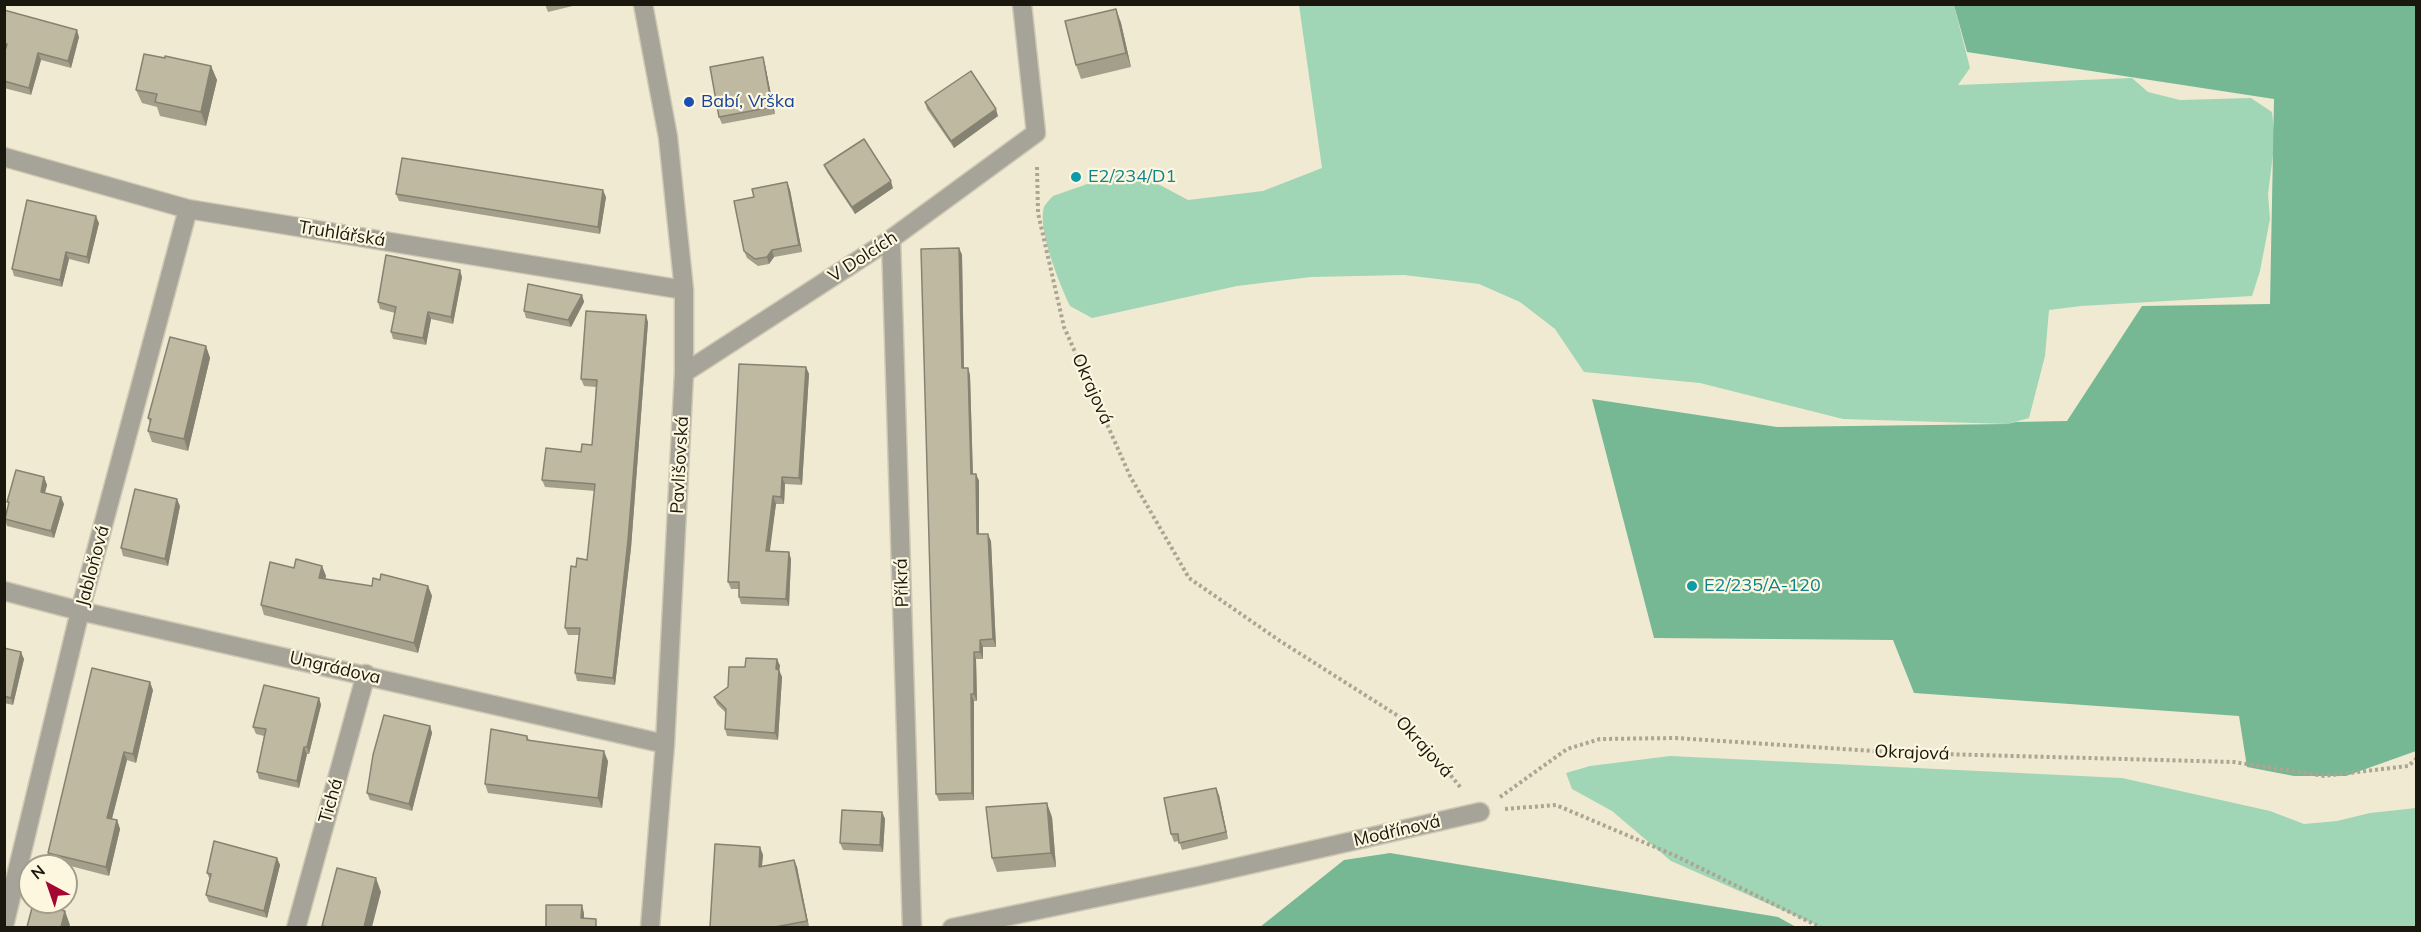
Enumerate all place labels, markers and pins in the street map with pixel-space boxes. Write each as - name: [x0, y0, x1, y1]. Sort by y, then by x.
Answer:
- place label: Babí, Vrška: [701, 91, 795, 113]
- marker: Babí, Vrška: [682, 95, 696, 109]
- place label: E2/234/D1: [1088, 166, 1176, 188]
- marker: E2/234/D1: [1069, 170, 1083, 184]
- place label: E2/235/A-120: [1704, 575, 1821, 597]
- marker: E2/235/A-120: [1685, 579, 1699, 593]

